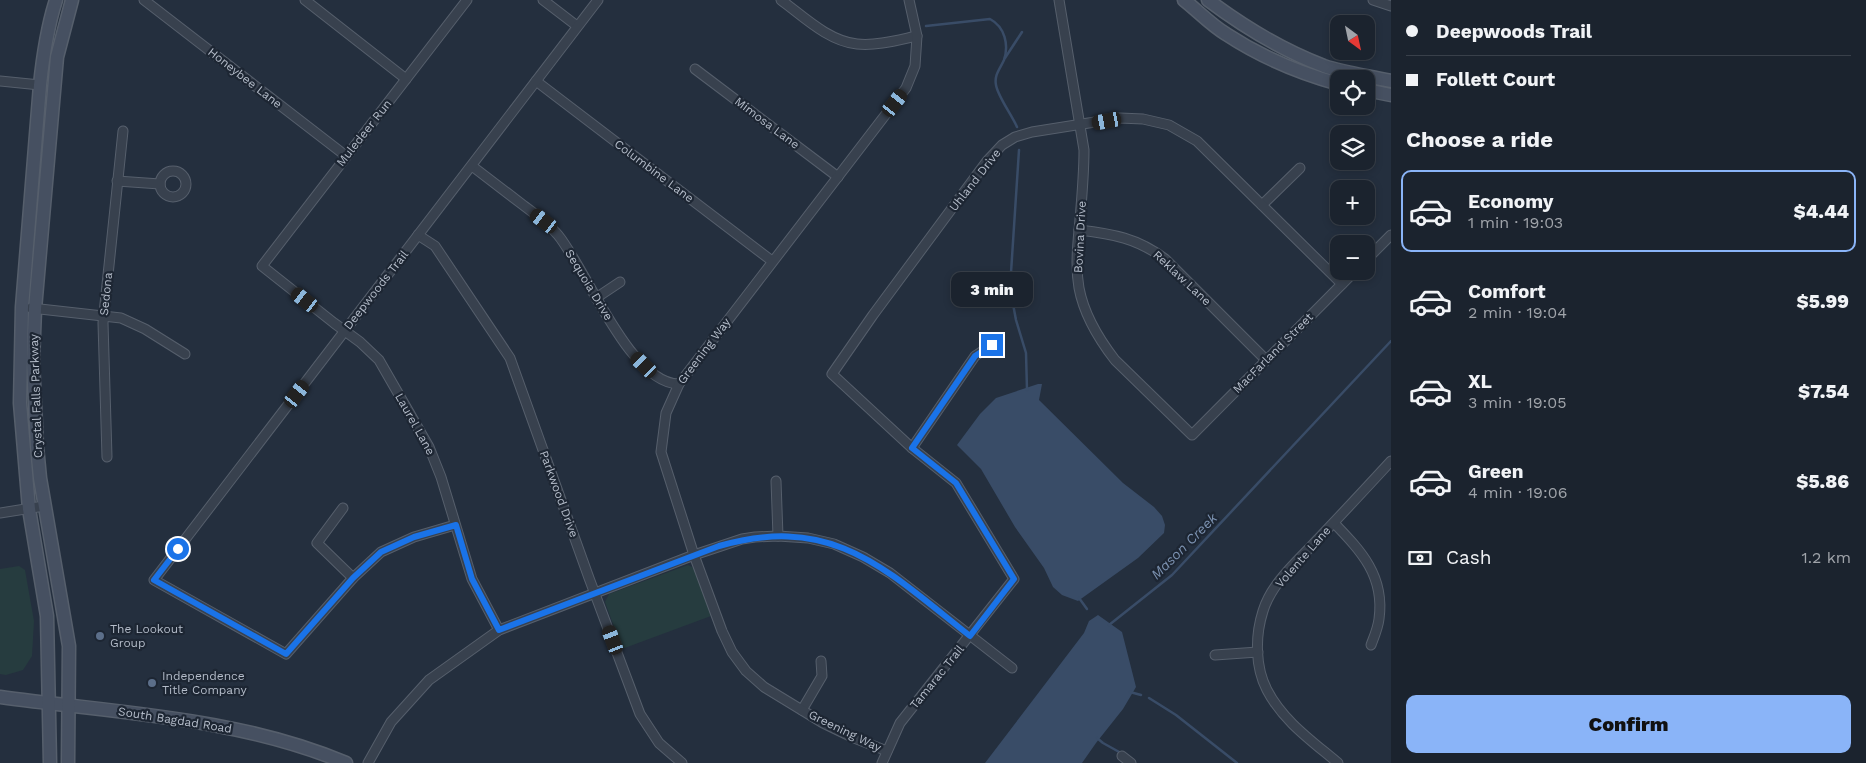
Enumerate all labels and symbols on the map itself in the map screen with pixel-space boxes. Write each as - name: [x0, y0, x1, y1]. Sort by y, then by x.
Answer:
- north arrow: [1330, 15, 1375, 60]
- street label: Honeybee Lane: [205, 45, 285, 111]
- car: [879, 87, 910, 119]
- street label: Mimosa Lane: [732, 94, 802, 152]
- street label: Muledeer Run: [334, 97, 394, 169]
- car: [1090, 111, 1123, 131]
- street label: Columbine Lane: [612, 137, 696, 205]
- street label: Uhland Drive: [946, 146, 1004, 214]
- street label: Bovina Drive: [1071, 200, 1089, 273]
- car: [527, 206, 560, 236]
- street label: Deepwoods Trail: [341, 247, 411, 332]
- street label: Sequoia Drive: [562, 247, 616, 323]
- street label: Reklaw Lane: [1150, 248, 1214, 308]
- street label: Sedona: [97, 271, 115, 316]
- callout: 3 min: [951, 272, 1033, 308]
- car: [288, 285, 321, 315]
- street label: MacFarland Street: [1230, 310, 1316, 396]
- street label: Greening Way: [675, 315, 734, 387]
- street label: Crystal Falls Parkway: [27, 333, 45, 458]
- route end: [981, 334, 1003, 356]
- car: [627, 349, 660, 381]
- car: [281, 378, 312, 410]
- street label: Laurel Lane: [392, 391, 438, 457]
- street label: Parkwood Drive: [537, 449, 581, 539]
- water label: Mason Creek: [1148, 509, 1221, 582]
- street label: Volente Lane: [1273, 523, 1334, 591]
- route start: [167, 538, 189, 560]
- place label: The Lookout Group: [110, 622, 183, 650]
- car: [600, 623, 625, 657]
- marker: The Lookout Group: [94, 630, 106, 642]
- street label: Tamarac Trail: [907, 642, 967, 712]
- place label: Independence Title Company: [162, 669, 247, 697]
- marker: Independence Title Company: [146, 677, 158, 689]
- street label: South Bagdad Road: [117, 704, 233, 736]
- street label: Greening Way: [806, 707, 884, 755]

